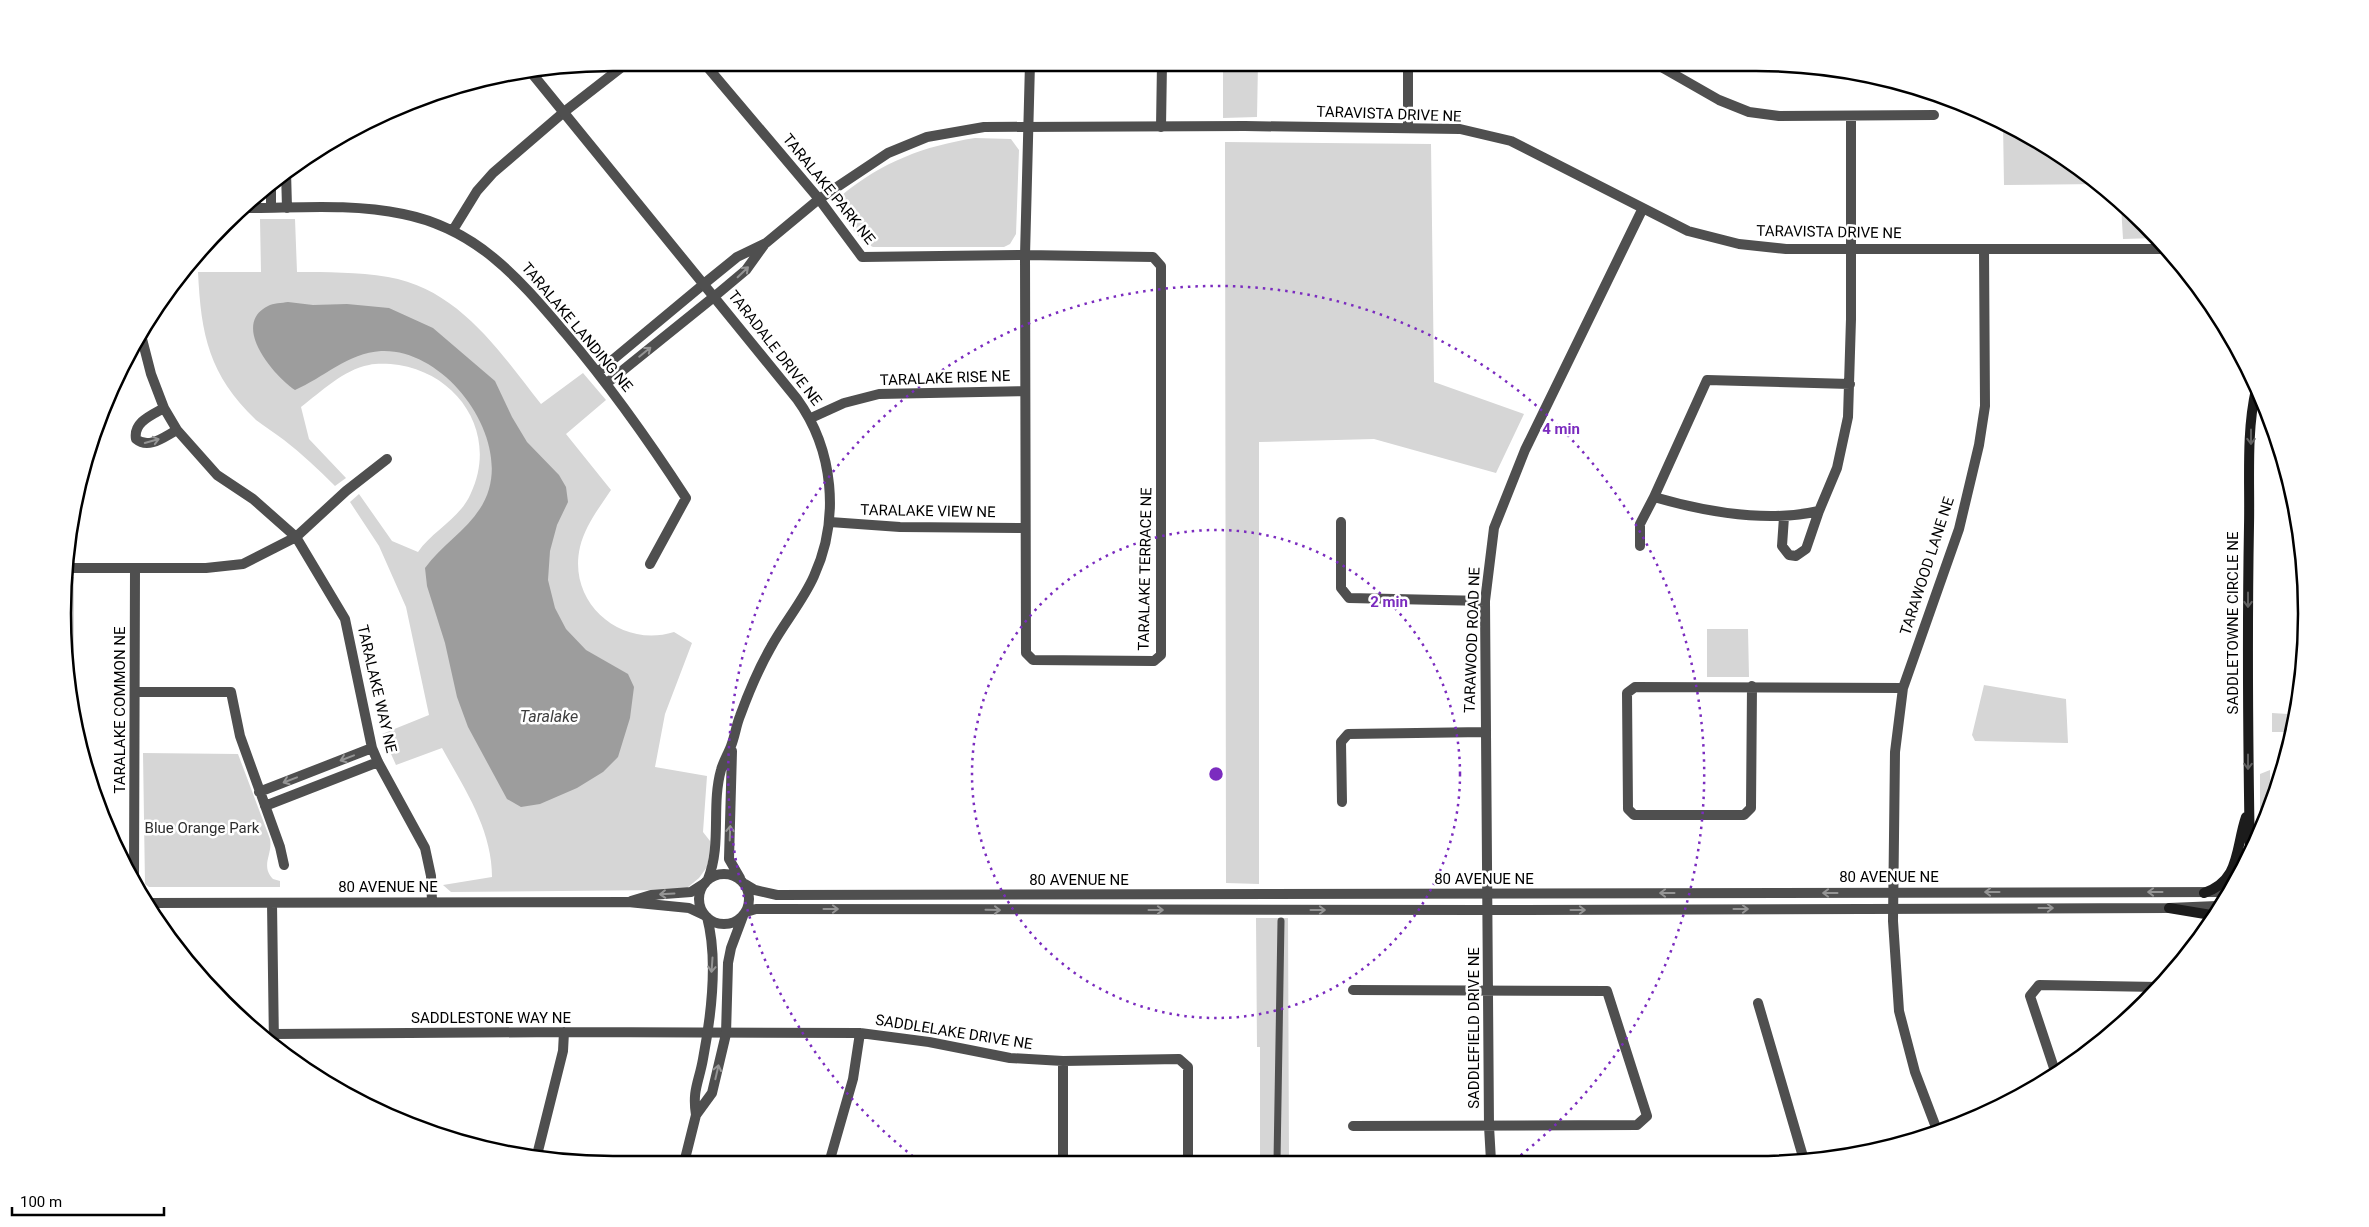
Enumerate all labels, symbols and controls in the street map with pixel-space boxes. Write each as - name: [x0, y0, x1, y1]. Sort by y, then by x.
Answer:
- street label: TARAVISTA DRIVE NE: [1316, 102, 1462, 126]
- street label: TARALAKE PARK NE: [779, 130, 879, 248]
- street label: TARAVISTA DRIVE NE: [1756, 222, 1902, 242]
- street label: TARALAKE LANDING NE: [518, 259, 637, 396]
- one-way arrow: [737, 266, 749, 278]
- street label: TARADALE DRIVE NE: [724, 287, 826, 410]
- one-way arrow: [638, 347, 651, 358]
- street label: TARALAKE RISE NE: [879, 367, 1011, 389]
- text: 4 min: [1542, 420, 1580, 438]
- one-way arrow: [2246, 428, 2256, 445]
- one-way arrow: [144, 436, 160, 445]
- street label: TARALAKE TERRACE NE: [1135, 487, 1155, 651]
- street label: TARAWOOD LANE NE: [1896, 494, 1958, 637]
- street label: TARALAKE VIEW NE: [860, 501, 996, 521]
- street label: SADDLETOWNE CIRCLE NE: [2224, 531, 2242, 714]
- street label: TARAWOOD ROAD NE: [1460, 566, 1484, 713]
- one-way arrow: [2243, 591, 2253, 607]
- text: 2 min: [1370, 593, 1408, 611]
- street label: TARALAKE WAY NE: [354, 623, 401, 755]
- street label: TARALAKE COMMON NE: [111, 626, 129, 794]
- water label: Taralake: [520, 707, 578, 726]
- one-way arrow: [340, 753, 355, 763]
- one-way arrow: [2243, 754, 2253, 770]
- centre of rings: [1207, 765, 1225, 783]
- one-way arrow: [283, 775, 298, 785]
- park label: Blue Orange Park: [145, 819, 260, 837]
- one-way arrow: [725, 825, 734, 841]
- street label: 80 AVENUE NE: [1839, 868, 1939, 886]
- street label: 80 AVENUE NE: [1434, 870, 1534, 888]
- street label: 80 AVENUE NE: [1029, 871, 1129, 889]
- street label: 80 AVENUE NE: [338, 878, 438, 896]
- one-way arrow: [1985, 887, 2001, 897]
- one-way arrow: [2147, 887, 2164, 897]
- one-way arrow: [1822, 888, 1838, 897]
- one-way arrow: [1660, 889, 1676, 898]
- one-way arrow: [660, 890, 676, 899]
- one-way arrow: [2038, 903, 2054, 913]
- one-way arrow: [822, 904, 838, 914]
- one-way arrow: [1732, 904, 1749, 914]
- one-way arrow: [984, 905, 1001, 915]
- one-way arrow: [1147, 905, 1163, 915]
- one-way arrow: [1310, 905, 1326, 915]
- one-way arrow: [1570, 905, 1586, 915]
- street label: SADDLEFIELD DRIVE NE: [1465, 947, 1483, 1109]
- one-way arrow: [708, 957, 717, 973]
- street label: SADDLESTONE WAY NE: [411, 1009, 571, 1027]
- street label: SADDLELAKE DRIVE NE: [874, 1011, 1034, 1053]
- one-way arrow: [713, 1065, 722, 1081]
- scale bar: [12, 1184, 165, 1216]
- text: 100 m: [20, 1193, 62, 1211]

